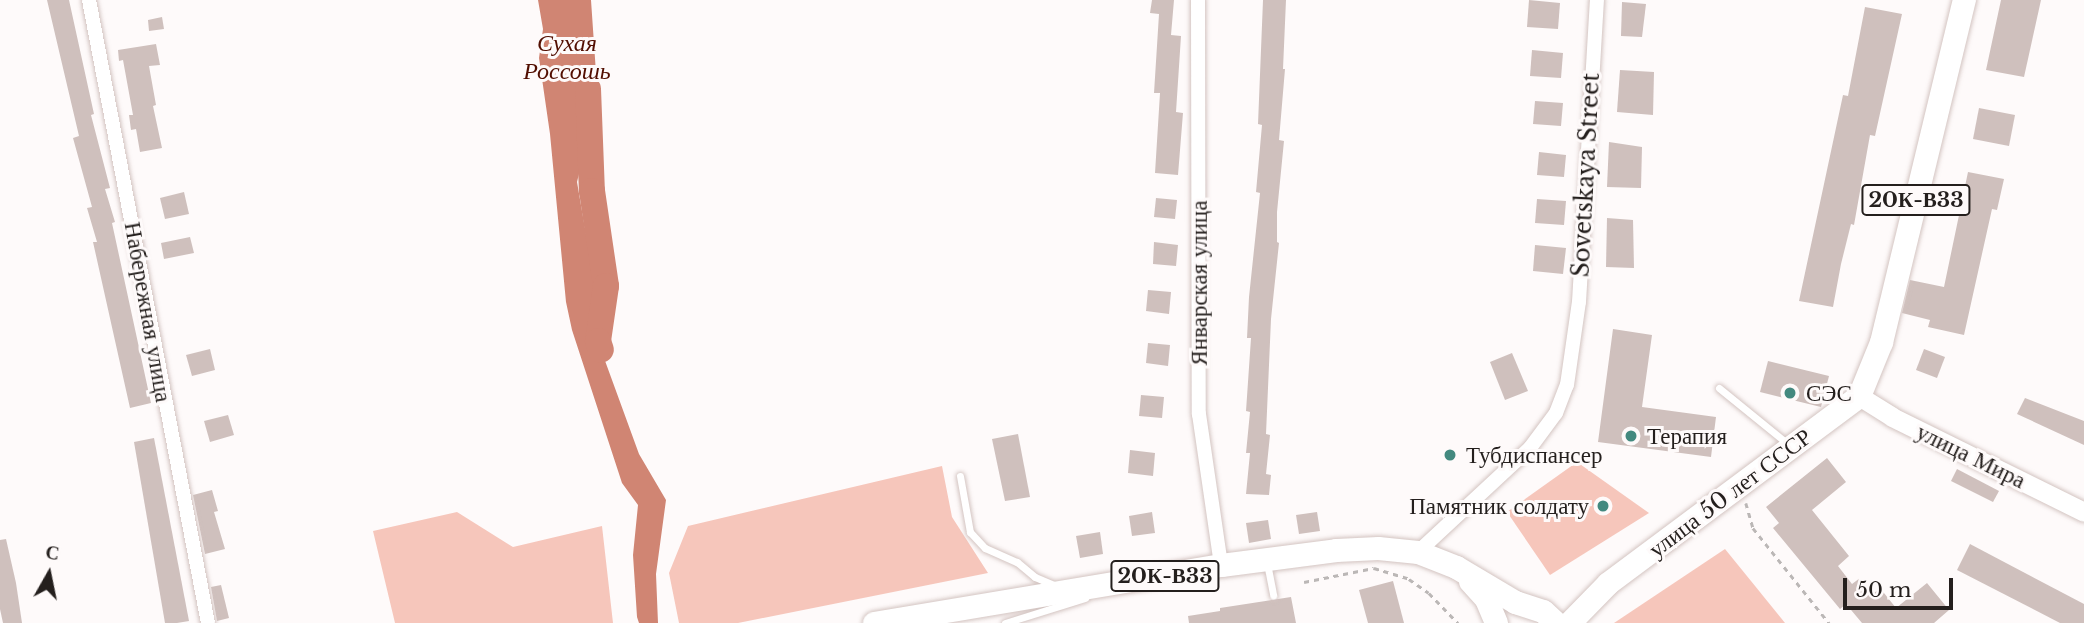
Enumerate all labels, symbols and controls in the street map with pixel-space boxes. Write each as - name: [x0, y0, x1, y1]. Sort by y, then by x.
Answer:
- water label: Сухая Россошь: [523, 29, 611, 85]
- street label: Sovetskaya Street: [1567, 72, 1605, 278]
- road number: 20К-В33: [1860, 182, 1972, 218]
- street label: Январская улица: [1185, 200, 1213, 366]
- street label: Набережная улица: [119, 220, 177, 404]
- place label: СЭС: [1806, 379, 1852, 407]
- marker: СЭС: [1780, 383, 1800, 403]
- street label: улица Мира: [1912, 418, 2030, 494]
- place label: Терапия: [1647, 422, 1727, 450]
- street label: улица 50 лет СССР: [1643, 423, 1817, 563]
- marker: Терапия: [1621, 426, 1641, 446]
- place label: Тубдиспансер: [1466, 441, 1602, 469]
- marker: Тубдиспансер: [1440, 445, 1460, 465]
- place label: Памятник солдату: [1409, 492, 1589, 520]
- marker: Памятник солдату: [1595, 498, 1611, 514]
- north arrow: [14, 539, 84, 609]
- text: С: [44, 540, 61, 565]
- road number: 20К-В33: [1109, 558, 1221, 594]
- scale bar: [1846, 564, 1956, 608]
- text: 50 m: [1856, 577, 1911, 603]

